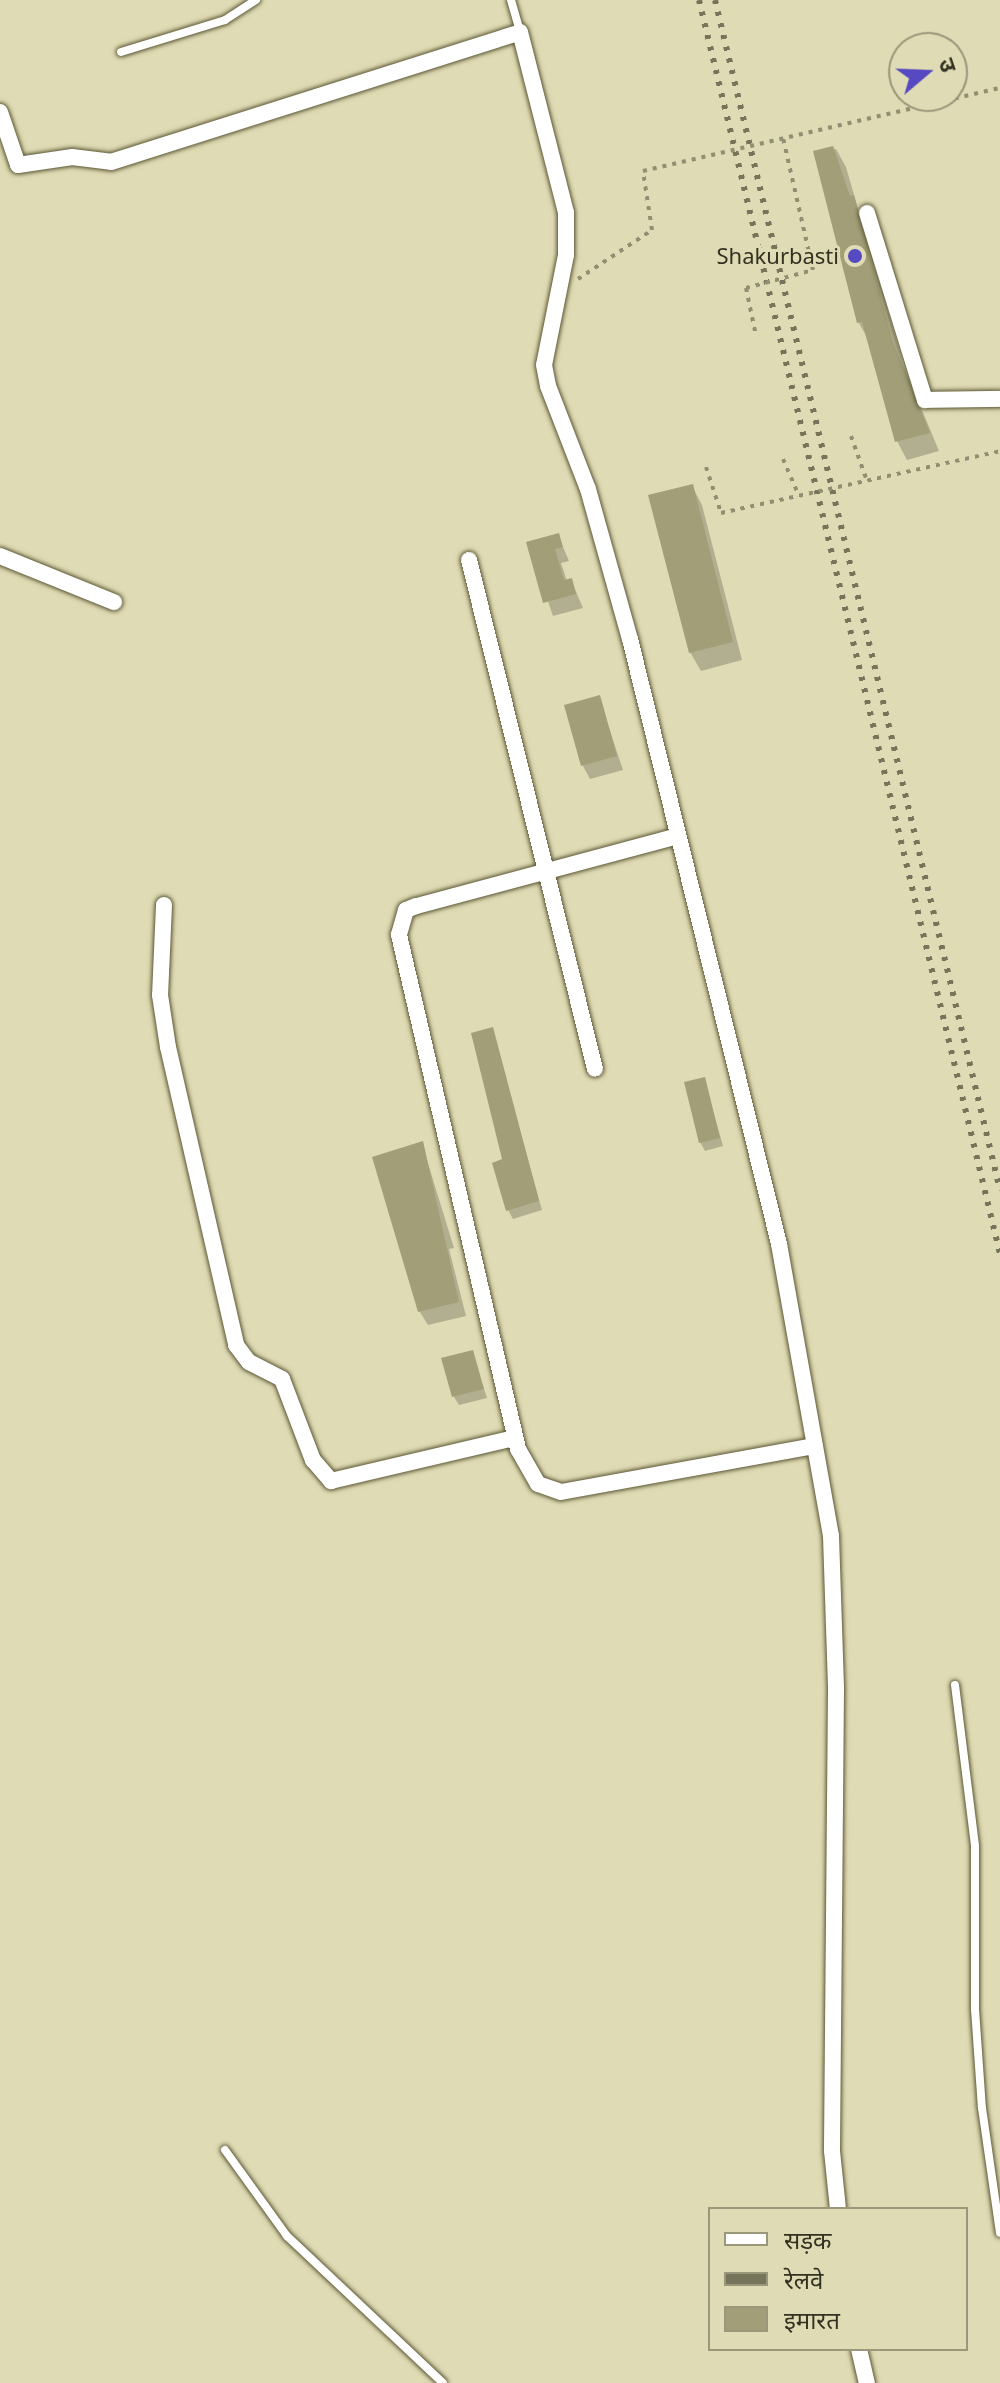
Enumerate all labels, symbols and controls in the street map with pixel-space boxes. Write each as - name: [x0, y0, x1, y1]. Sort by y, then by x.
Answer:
- north arrow: [888, 32, 968, 112]
- text: उ: [933, 54, 965, 76]
- place label: Shakurbasti: [717, 243, 839, 269]
- marker: Shakurbasti: [846, 247, 864, 265]
- legend: [708, 2207, 968, 2351]
- text: सड़क: [784, 2223, 832, 2256]
- text: रेलवे: [784, 2263, 823, 2296]
- text: इमारत: [784, 2303, 840, 2336]

